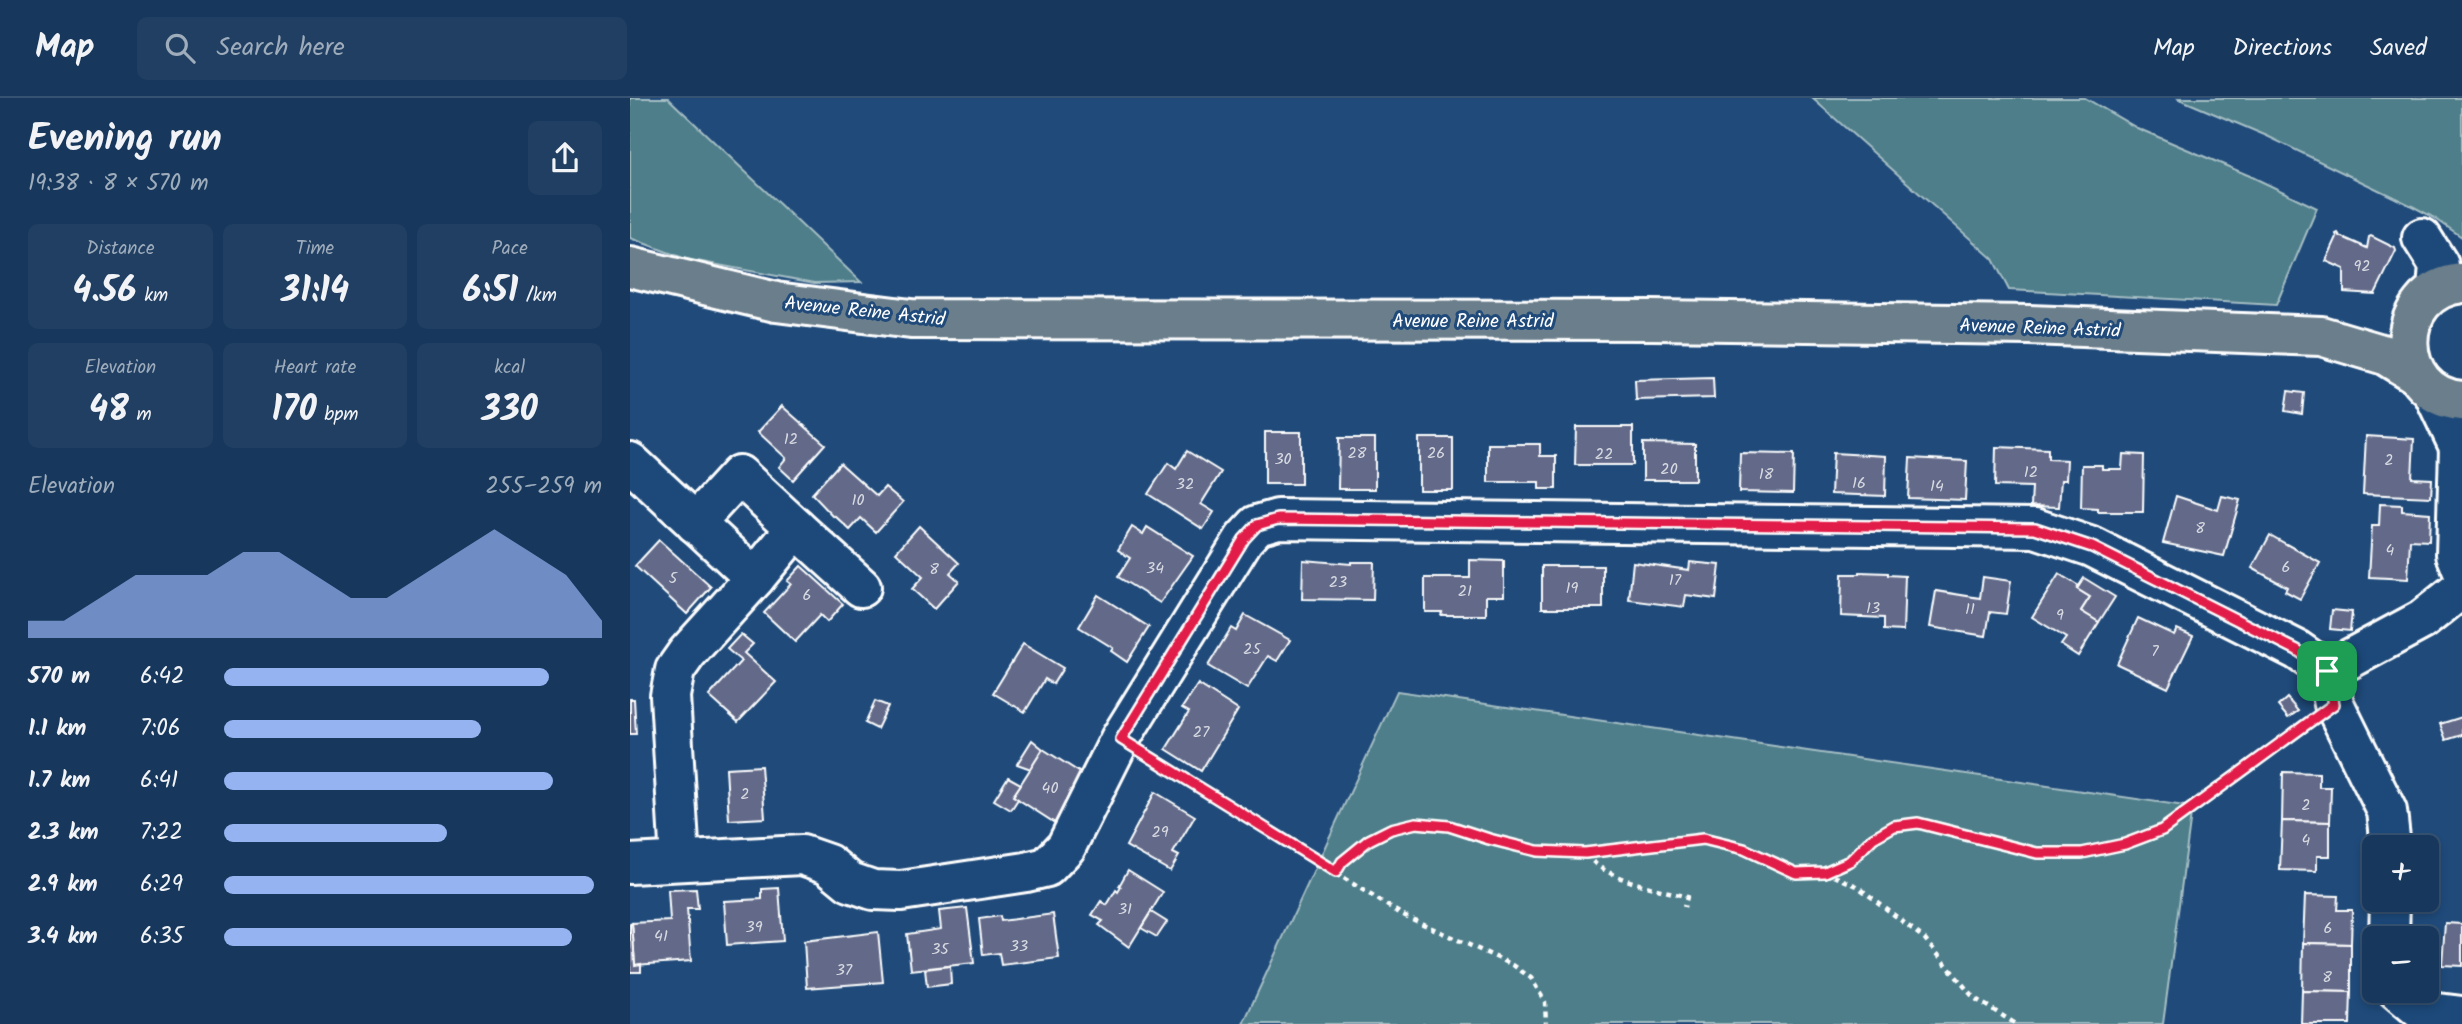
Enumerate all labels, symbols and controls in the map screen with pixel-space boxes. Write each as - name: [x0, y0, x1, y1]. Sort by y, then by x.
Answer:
- search box: [137, 17, 627, 80]
- text: Map: [35, 22, 95, 75]
- text: Search here: [217, 27, 345, 69]
- icon: search: [161, 29, 199, 67]
- text: Map: [2153, 29, 2195, 68]
- text: Directions: [2233, 29, 2332, 68]
- text: Saved: [2370, 29, 2427, 68]
- text: Evening run: [28, 110, 222, 170]
- button: share: [528, 121, 602, 195]
- text: 19:38 · 8 × 570 m: [28, 166, 208, 202]
- text: Distance: [86, 234, 154, 264]
- text: Time: [296, 234, 334, 264]
- text: Pace: [492, 234, 528, 264]
- house number: 92: [2353, 254, 2371, 279]
- text: 4.56: [72, 264, 137, 320]
- text: 31:14: [281, 264, 349, 320]
- text: 6:51: [463, 264, 518, 320]
- text: km: [137, 281, 168, 311]
- text: /km: [518, 281, 557, 311]
- street label: Avenue Reine Astrid: [783, 289, 947, 335]
- street label: Avenue Reine Astrid: [1392, 307, 1554, 337]
- street label: Avenue Reine Astrid: [1959, 311, 2122, 347]
- text: Elevation: [84, 353, 156, 383]
- text: Heart rate: [274, 353, 356, 383]
- text: kcal: [494, 353, 525, 383]
- text: 48: [89, 383, 129, 439]
- text: 170: [272, 383, 317, 439]
- text: 330: [482, 383, 538, 439]
- text: m: [129, 400, 152, 430]
- text: bpm: [317, 400, 358, 430]
- house number: 12: [784, 427, 798, 452]
- house number: 28: [1348, 441, 1367, 466]
- house number: 26: [1427, 441, 1445, 466]
- house number: 22: [1595, 442, 1613, 467]
- house number: 30: [1274, 447, 1292, 472]
- house number: 2: [2384, 448, 2394, 473]
- house number: 20: [1660, 457, 1678, 482]
- house number: 12: [2024, 460, 2038, 485]
- house number: 18: [1759, 462, 1774, 487]
- text: Elevation: [28, 469, 115, 505]
- text: 255–259 m: [485, 469, 602, 505]
- house number: 16: [1852, 471, 1866, 496]
- house number: 32: [1176, 472, 1194, 497]
- house number: 14: [1930, 474, 1944, 499]
- house number: 10: [851, 488, 865, 513]
- house number: 8: [2195, 516, 2205, 541]
- house number: 4: [2386, 538, 2395, 563]
- house number: 6: [2282, 555, 2290, 580]
- house number: 34: [1146, 556, 1164, 581]
- house number: 8: [929, 557, 939, 582]
- house number: 5: [669, 566, 679, 591]
- house number: 17: [1669, 568, 1682, 593]
- house number: 23: [1329, 570, 1347, 595]
- house number: 19: [1566, 576, 1579, 601]
- house number: 21: [1458, 579, 1472, 604]
- house number: 6: [803, 583, 811, 608]
- house number: 13: [1866, 596, 1880, 621]
- house number: 11: [1965, 597, 1975, 622]
- house number: 9: [2056, 603, 2064, 628]
- house number: 25: [1243, 637, 1262, 662]
- house number: 7: [2151, 639, 2159, 664]
- pin: [2297, 641, 2357, 701]
- icon: arrive: [2308, 652, 2346, 690]
- text: 570 m: [28, 659, 90, 695]
- text: 6:42: [140, 659, 184, 695]
- text: 1.1 km: [28, 711, 86, 747]
- text: 7:06: [140, 711, 181, 747]
- house number: 27: [1193, 720, 1210, 745]
- text: 1.7 km: [28, 763, 90, 799]
- text: 6:41: [140, 763, 178, 799]
- house number: 40: [1042, 776, 1058, 801]
- house number: 2: [740, 782, 750, 807]
- house number: 2: [2301, 793, 2311, 818]
- text: 2.3 km: [28, 815, 98, 851]
- text: 7:22: [140, 815, 183, 851]
- house number: 29: [1151, 820, 1169, 845]
- house number: 4: [2302, 828, 2311, 853]
- map controls: [2362, 835, 2439, 1003]
- button: +: [2362, 835, 2439, 912]
- text: 2.9 km: [28, 867, 98, 903]
- text: 6:29: [140, 867, 183, 903]
- house number: 31: [1118, 897, 1132, 922]
- house number: 39: [746, 915, 763, 940]
- house number: 6: [2324, 916, 2332, 941]
- text: 3.4 km: [28, 919, 98, 955]
- text: 6:35: [140, 919, 184, 955]
- house number: 41: [654, 924, 668, 949]
- button: −: [2362, 926, 2439, 1003]
- house number: 33: [1010, 934, 1028, 959]
- house number: 35: [931, 937, 950, 962]
- house number: 37: [836, 958, 853, 983]
- house number: 8: [2322, 965, 2332, 990]

